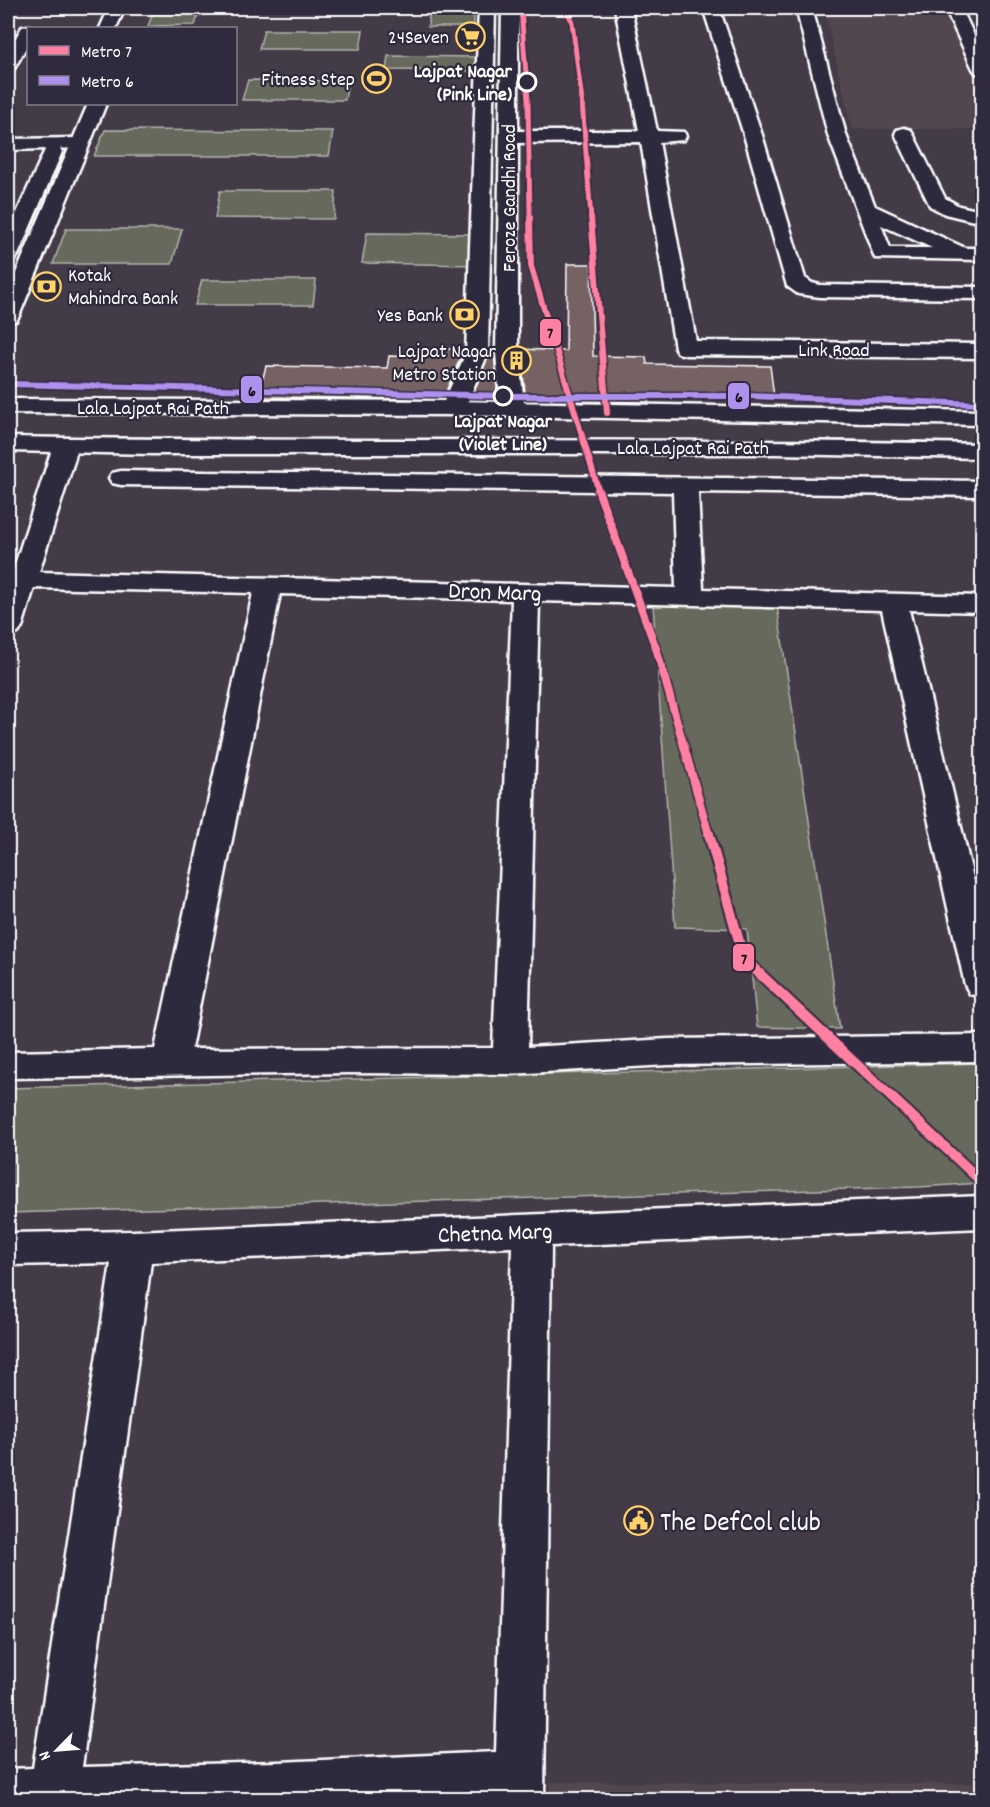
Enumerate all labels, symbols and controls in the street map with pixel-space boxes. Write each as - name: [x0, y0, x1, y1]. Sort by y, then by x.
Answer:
- supermarket icon: 24Seven: [454, 20, 486, 52]
- place label: 24Seven: [388, 25, 449, 53]
- legend: [27, 27, 237, 105]
- text: Metro 7: [81, 41, 132, 66]
- place label: Lajpat Nagar (Pink Line): [414, 59, 513, 110]
- sports icon: Fitness Step: [360, 62, 392, 94]
- place label: Fitness Step: [261, 67, 355, 95]
- text: Metro 6: [81, 71, 134, 96]
- marker: Lajpat Nagar (Pink Line): [517, 72, 537, 92]
- street label: Feroze Gandhi Road: [497, 124, 525, 272]
- place label: Kotak Mahindra Bank: [68, 263, 178, 314]
- bank icon: Kotak Mahindra Bank: [31, 270, 63, 302]
- bank icon: Yes Bank: [448, 298, 480, 330]
- place label: Yes Bank: [378, 303, 443, 331]
- line badge: 7: [539, 318, 562, 347]
- text: 7: [547, 323, 553, 346]
- street label: Link Road: [798, 338, 870, 366]
- place label: Lajpat Nagar Metro Station: [392, 339, 497, 390]
- building icon: Lajpat Nagar Metro Station: [501, 345, 533, 377]
- line badge: 6: [240, 375, 263, 404]
- text: 6: [248, 381, 256, 404]
- line badge: 6: [727, 382, 750, 410]
- marker: Lajpat Nagar (Violet Line): [493, 386, 513, 406]
- text: 6: [735, 387, 743, 410]
- street label: Lala Lajpat Rai Path: [77, 396, 229, 424]
- place label: Lajpat Nagar (Violet Line): [454, 409, 553, 460]
- street label: Lala Lajpat Rai Path: [617, 436, 769, 464]
- street label: Dron Marg: [448, 575, 542, 613]
- line badge: 7: [732, 943, 755, 972]
- text: 7: [741, 949, 747, 972]
- street label: Chetna Marg: [437, 1216, 553, 1254]
- public building icon: The DefCol club: [623, 1504, 655, 1536]
- place label: The DefCol club: [660, 1505, 821, 1545]
- north arrow: [27, 1720, 87, 1780]
- text: N: [34, 1747, 58, 1764]

